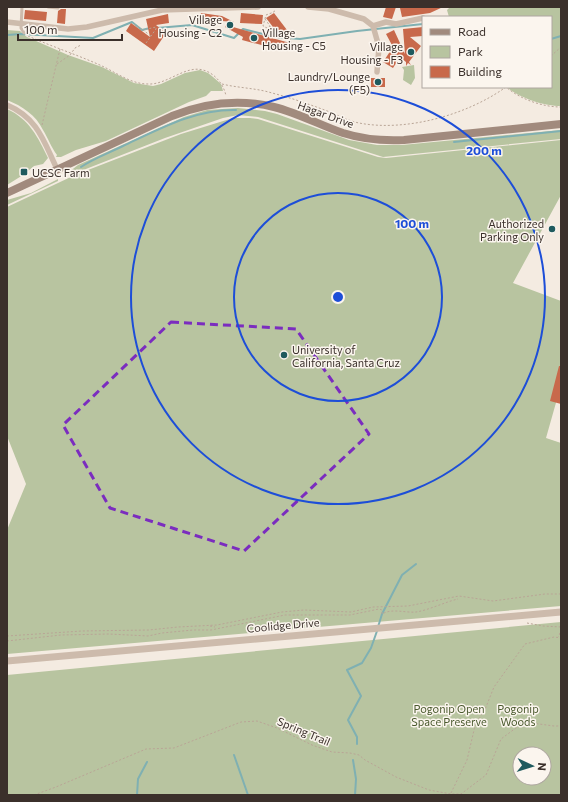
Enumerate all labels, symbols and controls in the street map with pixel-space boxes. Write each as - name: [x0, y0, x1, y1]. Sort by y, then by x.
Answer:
- place label: Village Housing - C2: [158, 13, 222, 39]
- scale bar: [18, 16, 122, 42]
- legend: [422, 16, 552, 88]
- marker: Village Housing - C2: [225, 20, 235, 30]
- text: 100 m: [24, 22, 58, 36]
- text: Road: [458, 24, 486, 38]
- place label: Village Housing - C5: [262, 26, 326, 52]
- marker: Village Housing - C5: [249, 33, 259, 43]
- place label: Village Housing - F3: [340, 40, 403, 66]
- text: Park: [458, 44, 484, 58]
- marker: Village Housing - F3: [406, 47, 416, 57]
- text: Building: [458, 64, 502, 78]
- place label: Laundry/Lounge (F5): [288, 70, 370, 96]
- marker: Laundry/Lounge (F5): [373, 77, 383, 87]
- street label: Hagar Drive: [296, 98, 356, 130]
- text: 200 m: [466, 143, 502, 157]
- place label: UCSC Farm: [32, 166, 90, 179]
- marker: UCSC Farm: [19, 167, 29, 177]
- text: 100 m: [395, 216, 429, 230]
- place label: Authorized Parking Only: [480, 217, 544, 243]
- marker: Authorized Parking Only: [547, 224, 557, 234]
- centre of rings: [331, 290, 345, 304]
- place label: University of California, Santa Cruz: [292, 343, 400, 369]
- marker: University of California, Santa Cruz: [279, 350, 289, 360]
- street label: Coolidge Drive: [246, 615, 320, 635]
- park label: Pogonip Open Space Preserve: [411, 702, 487, 728]
- park label: Pogonip Woods: [497, 702, 539, 728]
- street label: Spring Trail: [276, 714, 332, 748]
- north arrow: [512, 746, 552, 786]
- text: N: [536, 762, 549, 771]

